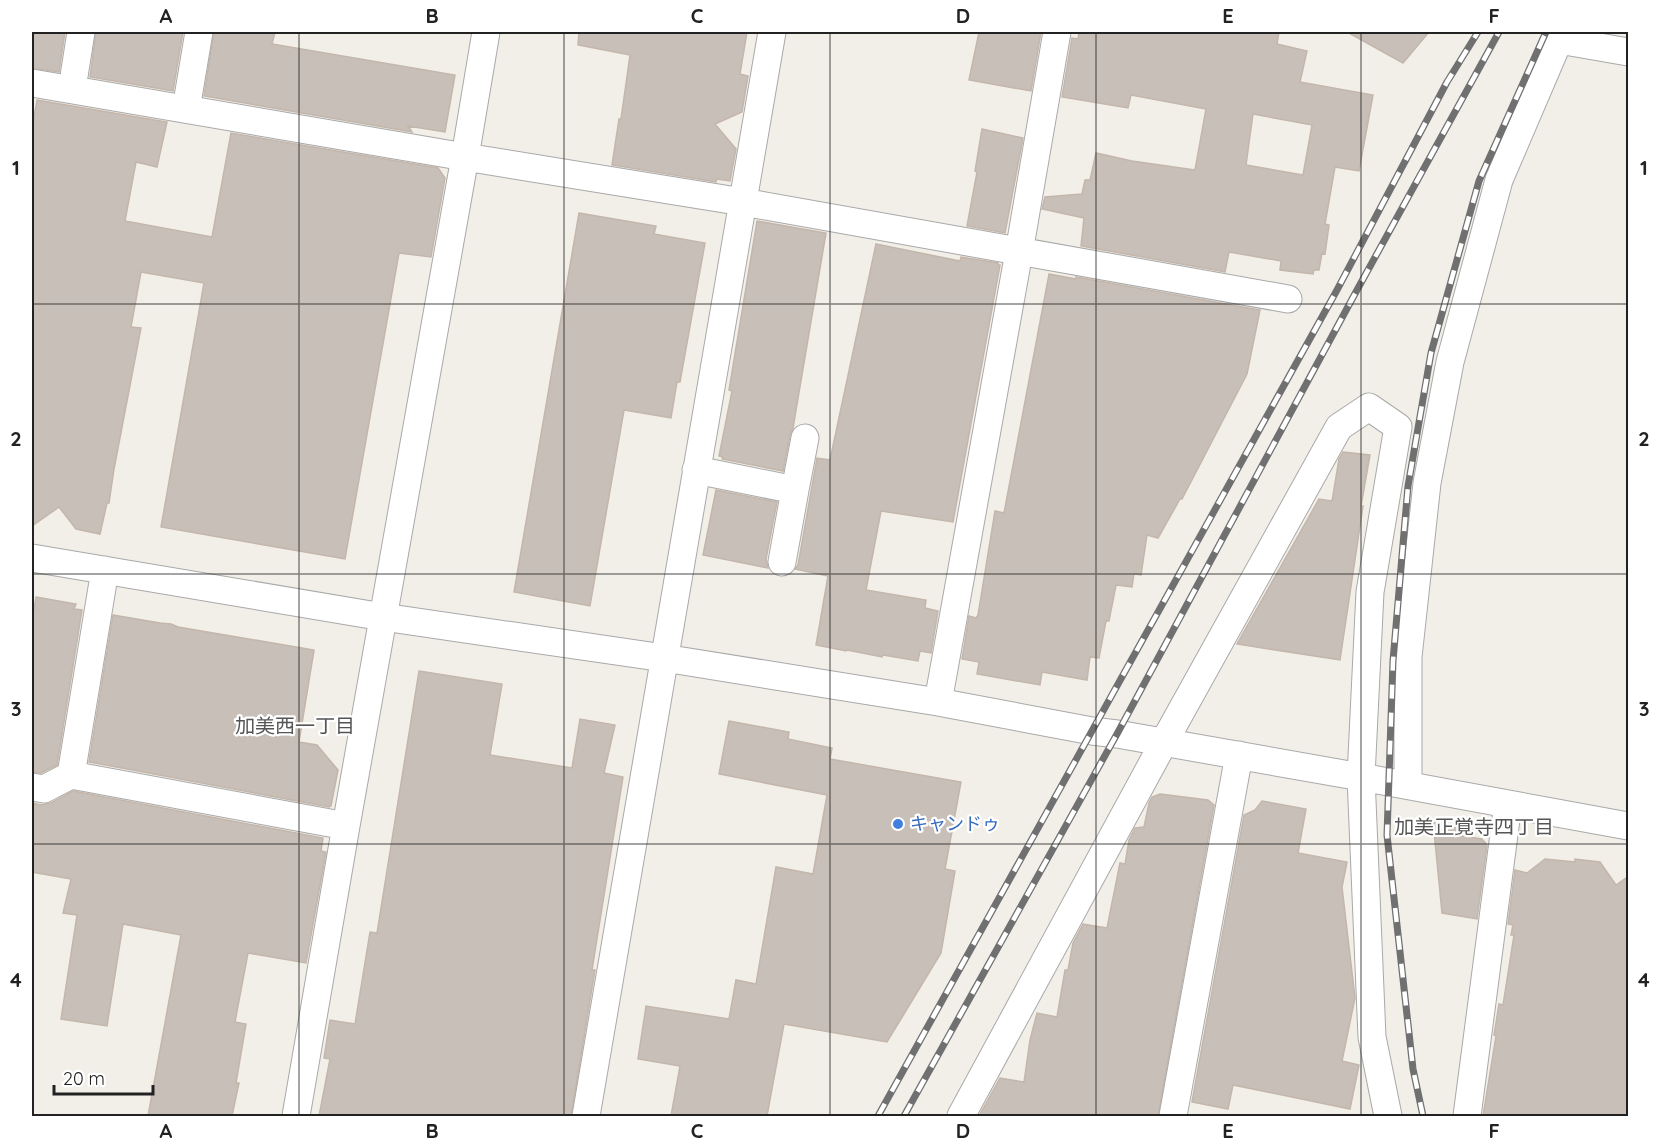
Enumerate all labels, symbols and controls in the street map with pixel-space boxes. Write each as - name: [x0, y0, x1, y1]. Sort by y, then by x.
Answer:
- text: A: [160, 3, 173, 28]
- text: B: [425, 3, 439, 28]
- text: C: [691, 3, 704, 28]
- text: D: [956, 3, 970, 28]
- text: E: [1222, 3, 1234, 28]
- text: F: [1488, 3, 1500, 28]
- text: 1: [12, 155, 20, 180]
- text: 1: [1640, 155, 1648, 180]
- text: 2: [10, 426, 22, 451]
- text: 2: [1638, 426, 1650, 451]
- text: 3: [11, 696, 21, 721]
- text: 3: [1639, 696, 1649, 721]
- district label: 加美西一丁目: [235, 713, 355, 738]
- place label: キャンドゥ: [910, 812, 1000, 835]
- district label: 加美正覚寺四丁目: [1394, 814, 1554, 839]
- marker: キャンドゥ: [891, 817, 905, 831]
- text: 4: [10, 967, 22, 992]
- text: 4: [1638, 967, 1650, 992]
- scale bar: [54, 1058, 153, 1096]
- text: 20 m: [63, 1067, 105, 1090]
- text: A: [160, 1118, 173, 1143]
- text: B: [425, 1118, 439, 1143]
- text: C: [691, 1118, 704, 1143]
- text: D: [956, 1118, 970, 1143]
- text: E: [1222, 1118, 1234, 1143]
- text: F: [1488, 1118, 1500, 1143]

